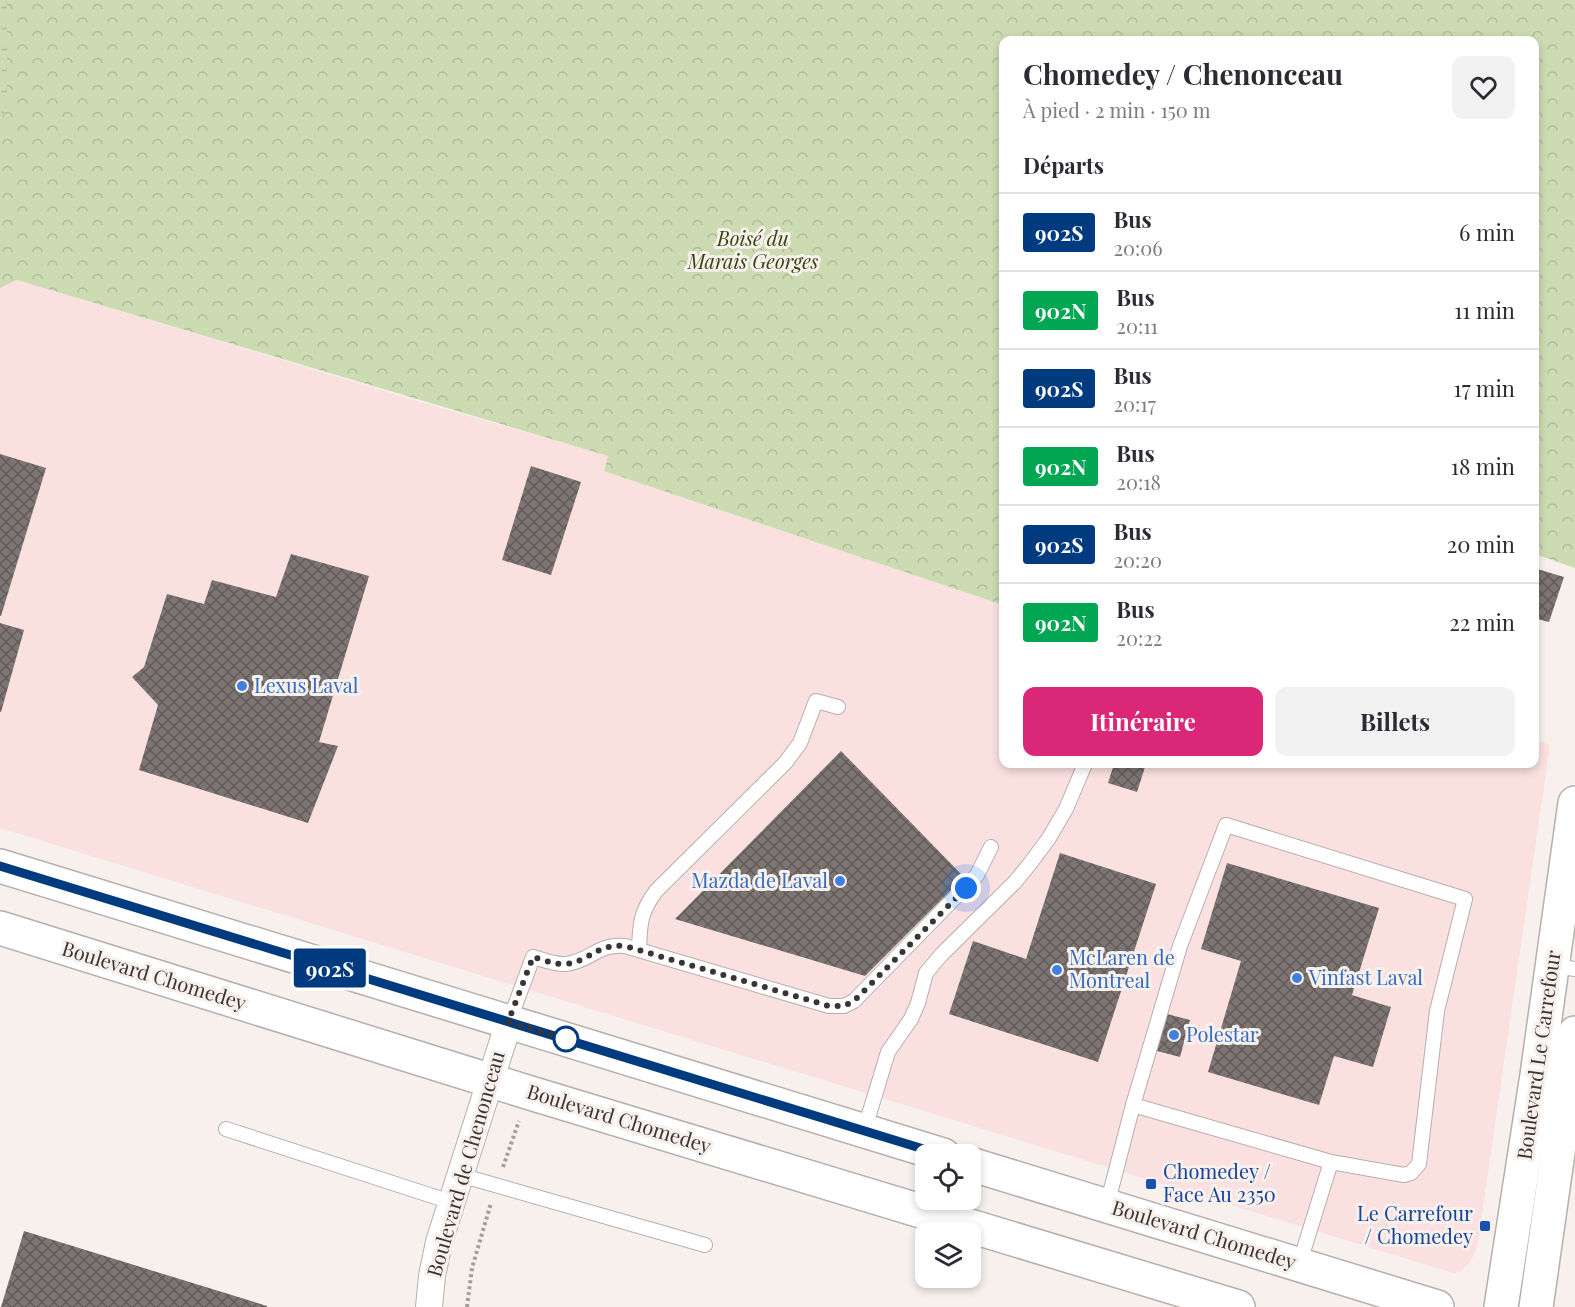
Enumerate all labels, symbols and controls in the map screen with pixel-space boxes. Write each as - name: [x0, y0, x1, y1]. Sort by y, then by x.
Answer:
- text: Chomedey / Chenonceau: [1023, 55, 1343, 92]
- button: heart: [1452, 56, 1515, 119]
- text: À pied · 2 min · 150 m: [1023, 96, 1211, 123]
- text: Départs: [1023, 150, 1104, 180]
- text: Bus: [1113, 204, 1152, 234]
- text: 6 min: [1459, 217, 1515, 247]
- text: 902S: [1035, 218, 1083, 246]
- park label: Boisé du Marais Georges: [687, 224, 819, 274]
- text: 20:06: [1113, 234, 1163, 261]
- text: Bus: [1116, 282, 1155, 312]
- text: 11 min: [1454, 295, 1515, 325]
- text: 902N: [1035, 296, 1086, 324]
- text: 20:11: [1116, 312, 1158, 339]
- text: Bus: [1113, 360, 1152, 390]
- text: 17 min: [1454, 373, 1515, 403]
- text: 902S: [1035, 374, 1083, 402]
- text: 20:17: [1113, 390, 1156, 417]
- text: Bus: [1116, 438, 1155, 468]
- text: 18 min: [1451, 451, 1515, 481]
- text: 902N: [1035, 452, 1086, 480]
- text: 20:18: [1116, 468, 1161, 495]
- text: Bus: [1113, 516, 1152, 546]
- text: 20 min: [1447, 529, 1515, 559]
- text: 902S: [1035, 530, 1083, 558]
- text: 20:20: [1113, 546, 1162, 573]
- text: Bus: [1116, 594, 1155, 624]
- text: 22 min: [1449, 607, 1515, 637]
- text: 902N: [1035, 608, 1086, 636]
- text: 20:22: [1116, 624, 1162, 651]
- place label: Lexus Laval: [254, 671, 359, 698]
- marker: Lexus Laval: [235, 679, 249, 693]
- button: Itinéraire: [1023, 687, 1263, 756]
- button: Billets: [1275, 687, 1515, 756]
- place label: Mazda de Laval: [691, 866, 828, 893]
- your location: [951, 873, 981, 903]
- marker: Mazda de Laval: [833, 874, 847, 888]
- street label: Boulevard Chomedey: [59, 934, 250, 1015]
- place label: McLaren de Montreal: [1069, 943, 1175, 993]
- line badge: 902S: [288, 948, 372, 988]
- street label: Boulevard Le Carrefour: [1509, 948, 1566, 1161]
- text: 902S: [306, 954, 354, 982]
- marker: McLaren de Montreal: [1050, 963, 1064, 977]
- place label: Vinfast Laval: [1308, 963, 1423, 990]
- marker: Vinfast Laval: [1290, 971, 1304, 985]
- place label: Polestar: [1186, 1020, 1259, 1047]
- unlabelled marker: [553, 1026, 579, 1052]
- marker: Polestar: [1167, 1028, 1181, 1042]
- street label: Boulevard de Chenonceau: [419, 1047, 510, 1280]
- street label: Boulevard Chomedey: [524, 1077, 715, 1158]
- map controls: [915, 1144, 981, 1288]
- button: locate: [915, 1144, 981, 1210]
- place label: Chomedey / Face Au 2350: [1163, 1157, 1276, 1207]
- marker: Chomedey / Face Au 2350: [1144, 1177, 1158, 1191]
- street label: Boulevard Chomedey: [1109, 1193, 1300, 1274]
- place label: Le Carrefour / Chomedey: [1357, 1199, 1473, 1249]
- marker: Le Carrefour / Chomedey: [1478, 1219, 1492, 1233]
- button: layers: [915, 1222, 981, 1288]

